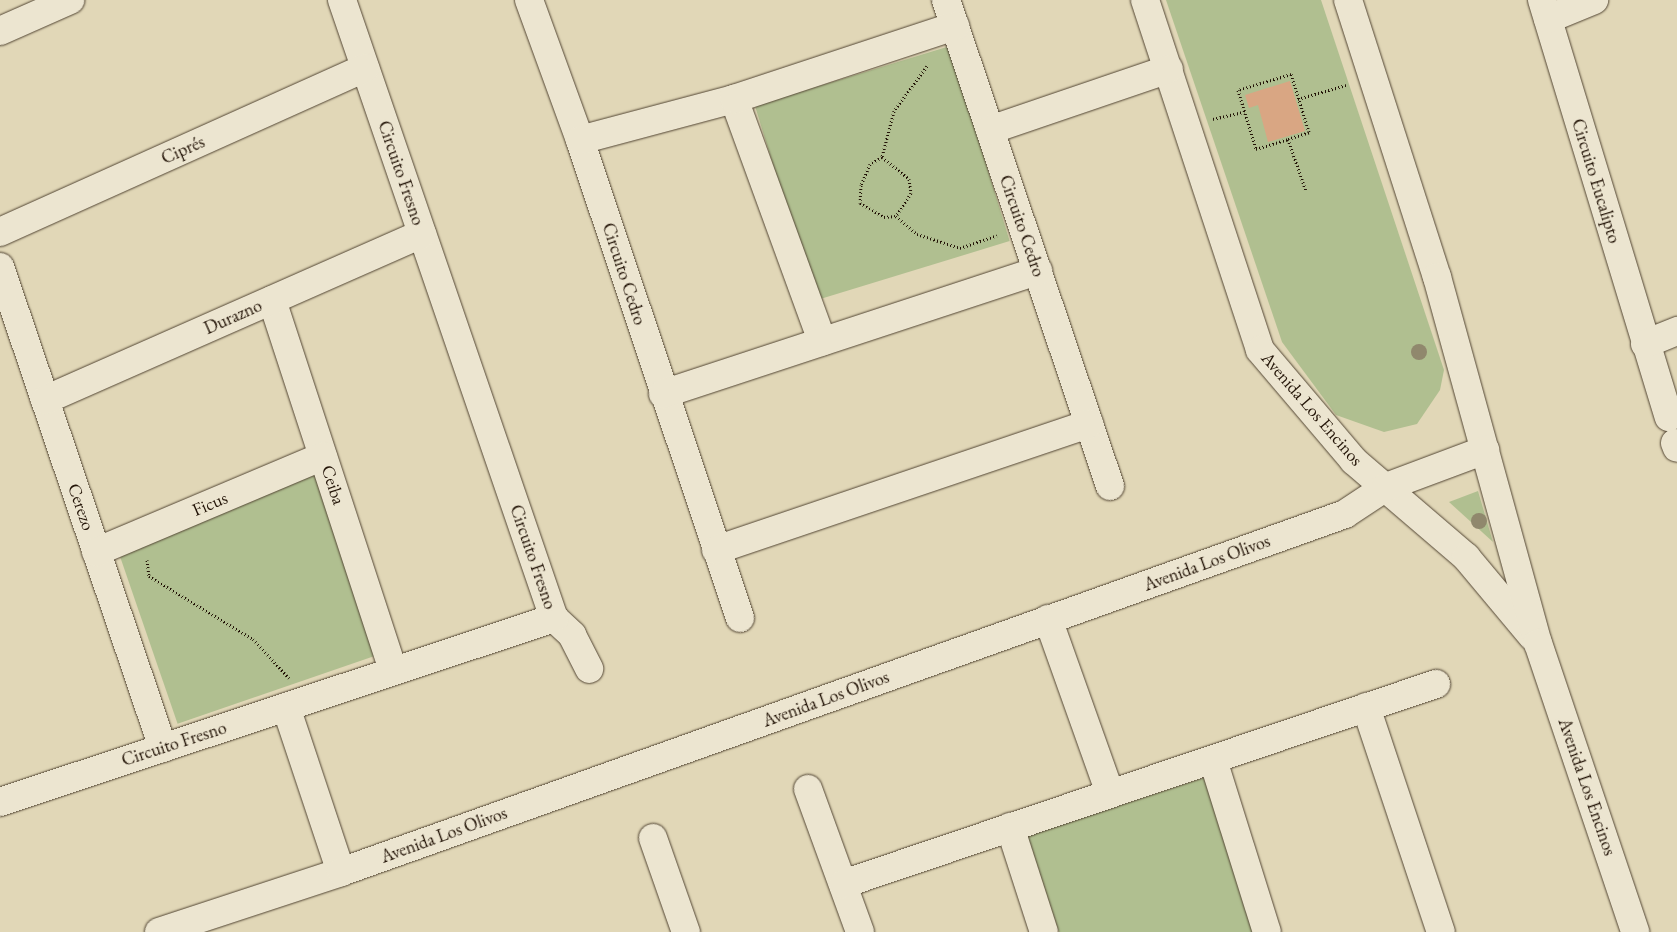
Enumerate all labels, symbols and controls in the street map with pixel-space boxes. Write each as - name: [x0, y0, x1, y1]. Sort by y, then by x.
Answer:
- street label: Circuito Eucalipto: [1567, 116, 1625, 246]
- street label: Circuito Fresno: [373, 118, 429, 228]
- street label: Ciprés: [158, 131, 208, 169]
- street label: Circuito Cedro: [994, 172, 1050, 280]
- street label: Circuito Cedro: [597, 220, 651, 328]
- street label: Durazno: [201, 295, 265, 339]
- street label: Avenida Los Encinos: [1257, 348, 1367, 470]
- street label: Ceiba: [317, 462, 349, 508]
- street label: Cerezo: [63, 481, 99, 533]
- street label: Ficus: [189, 487, 231, 521]
- street label: Circuito Fresno: [505, 502, 561, 612]
- street label: Avenida Los Olivos: [1141, 530, 1273, 596]
- street label: Avenida Los Olivos: [760, 666, 892, 732]
- street label: Avenida Los Encinos: [1553, 715, 1621, 859]
- street label: Circuito Fresno: [119, 717, 229, 771]
- street label: Avenida Los Olivos: [378, 802, 510, 868]

